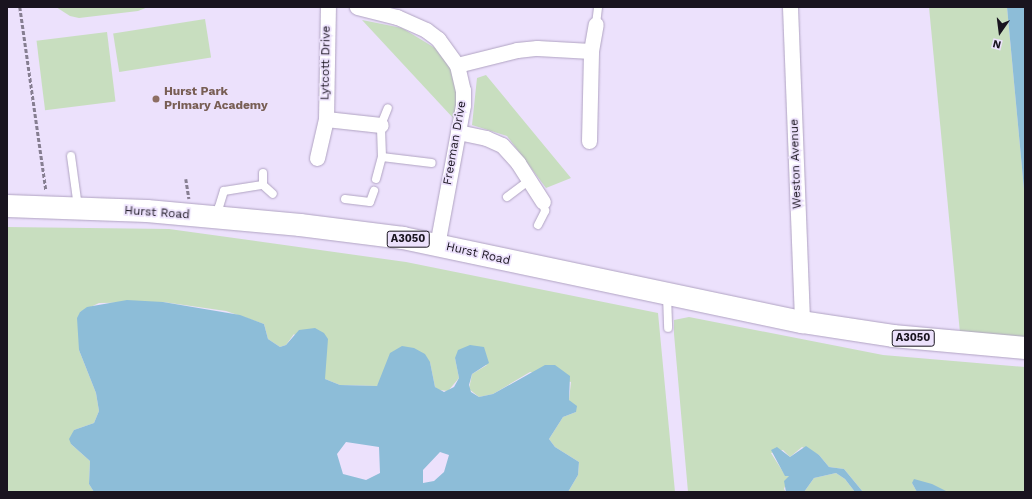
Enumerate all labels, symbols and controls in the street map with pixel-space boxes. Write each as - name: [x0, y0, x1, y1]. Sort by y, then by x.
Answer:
- north arrow: [980, 12, 1020, 52]
- street label: Lytcott Drive: [318, 26, 334, 100]
- text: N: [991, 37, 1003, 51]
- place label: Hurst Park Primary Academy: [164, 85, 268, 113]
- marker: Hurst Park Primary Academy: [151, 94, 161, 104]
- street label: Freeman Drive: [441, 100, 469, 186]
- street label: Weston Avenue: [787, 118, 805, 210]
- street label: Hurst Road: [124, 204, 190, 222]
- road number: A3050: [386, 230, 430, 248]
- street label: Hurst Road: [444, 240, 512, 268]
- road number: A3050: [891, 329, 935, 347]

